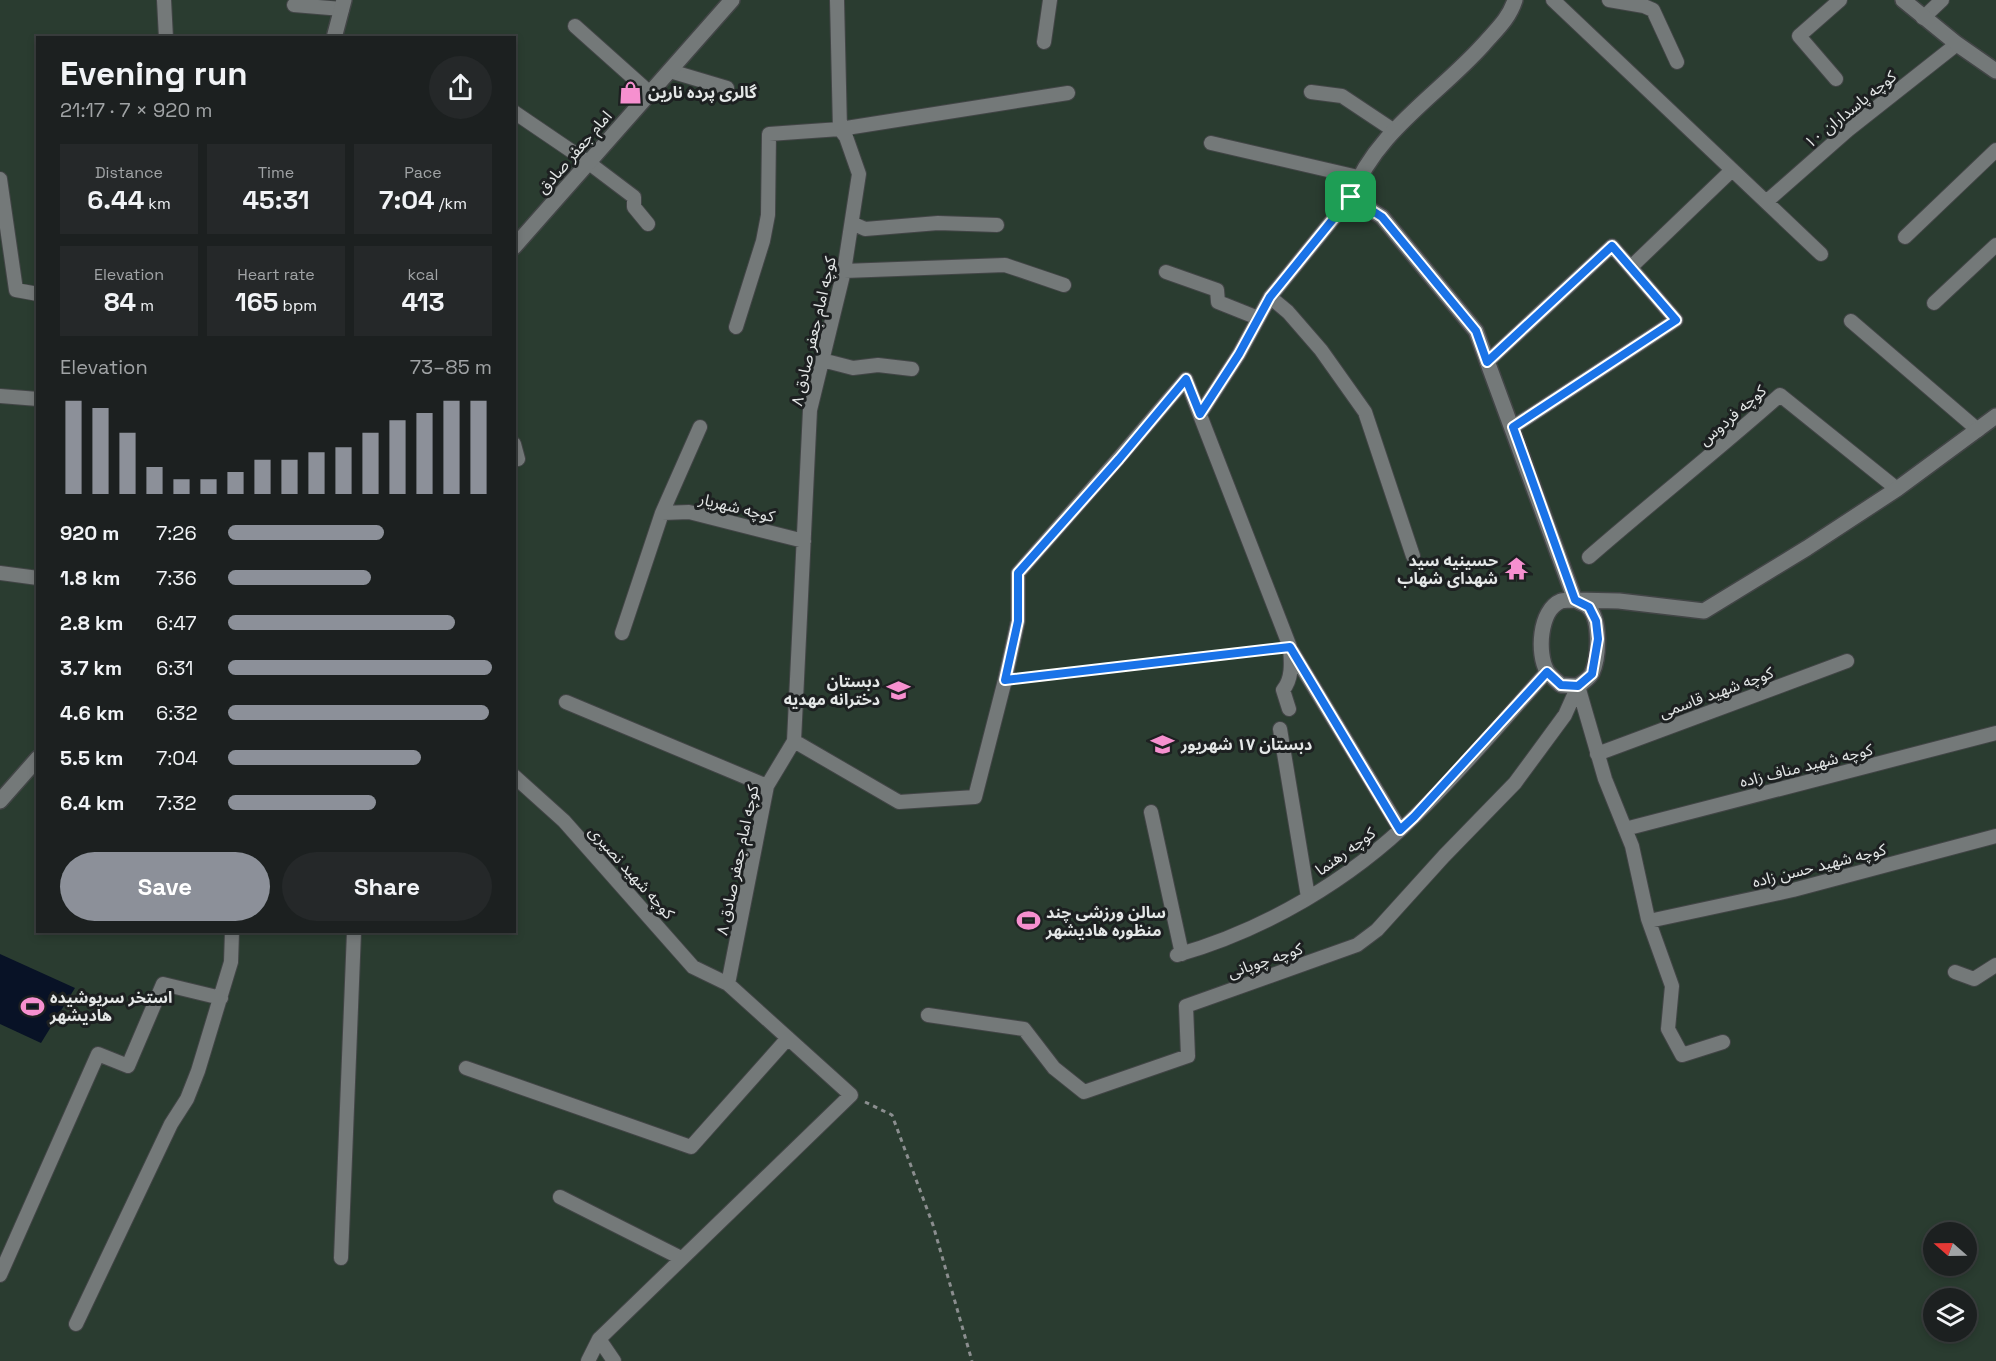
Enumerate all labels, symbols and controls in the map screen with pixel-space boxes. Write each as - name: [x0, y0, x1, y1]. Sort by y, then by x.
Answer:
- text: Evening run: [60, 53, 248, 95]
- button: share: [429, 56, 492, 119]
- street label: کوچه پاسداران ۱۰: [1800, 66, 1901, 153]
- shop icon: گالری پرده نارین: [617, 79, 643, 105]
- place label: گالری پرده نارین: [648, 82, 757, 103]
- text: 21:17 · 7 × 920 m: [60, 97, 213, 123]
- street label: امام جعفر صادق: [532, 106, 618, 200]
- text: Distance: [95, 162, 163, 183]
- text: Time: [258, 162, 294, 183]
- text: Pace: [404, 162, 442, 183]
- pin: [1325, 171, 1376, 222]
- icon: arrive: [1334, 180, 1367, 213]
- text: 6.44: [87, 183, 144, 217]
- text: 45:31: [243, 183, 309, 217]
- text: 7:04: [379, 183, 435, 217]
- text: km: [144, 193, 171, 214]
- text: /km: [435, 193, 467, 214]
- street label: کوچه امام جعفر صادق ۸: [786, 254, 843, 408]
- text: Elevation: [94, 264, 164, 285]
- text: Heart rate: [237, 264, 315, 285]
- text: kcal: [408, 264, 438, 285]
- text: 84: [104, 285, 136, 319]
- text: 165: [235, 285, 278, 319]
- text: 413: [401, 285, 445, 319]
- text: m: [136, 295, 154, 316]
- text: bpm: [278, 295, 317, 316]
- text: Elevation: [60, 354, 148, 380]
- text: 73–85 m: [410, 354, 492, 380]
- street label: کوچه فردوس: [1694, 380, 1771, 450]
- street label: کوچه شهریار: [696, 488, 777, 527]
- text: 920 m: [60, 520, 119, 546]
- text: 7:26: [156, 520, 197, 546]
- place label: حسینیه سید شهدای شهاب: [1397, 550, 1498, 589]
- temple icon: حسینیه سید شهدای شهاب: [1503, 556, 1529, 582]
- text: 1.8 km: [60, 565, 120, 591]
- text: 7:36: [156, 565, 197, 591]
- text: 2.8 km: [60, 610, 123, 636]
- text: 6:47: [156, 610, 196, 636]
- text: 3.7 km: [60, 655, 122, 681]
- text: 6:31: [156, 655, 193, 681]
- street label: کوچه شهید قاسمی: [1656, 662, 1777, 723]
- place label: دبستان دخترانه مهدیه: [784, 671, 880, 710]
- school or university icon: دبستان دخترانه مهدیه: [885, 677, 911, 703]
- text: 4.6 km: [60, 700, 124, 726]
- text: 6:32: [156, 700, 197, 726]
- school or university icon: دبستان ۱۷ شهریور: [1150, 731, 1176, 757]
- place label: دبستان ۱۷ شهریور: [1180, 734, 1312, 755]
- street label: کوچه شهید مناف زاده: [1737, 739, 1875, 792]
- text: 5.5 km: [60, 745, 123, 771]
- text: 7:04: [156, 745, 198, 771]
- street label: کوچه امام جعفر صادق ۸: [711, 783, 766, 937]
- text: 6.4 km: [60, 790, 124, 816]
- text: 7:32: [156, 790, 196, 816]
- street label: کوچه شهید نصیری: [584, 821, 679, 924]
- street label: کوچه رهنما: [1311, 822, 1380, 880]
- street label: کوچه شهید حسن زاده: [1750, 839, 1888, 892]
- button: Save: [60, 852, 270, 921]
- button: Share: [282, 852, 492, 921]
- place label: سالن ورزشی چند منظوره هادیشهر: [1045, 902, 1166, 941]
- sports icon: سالن ورزشی چند منظوره هادیشهر: [1015, 908, 1041, 934]
- street label: کوچه چوپانی: [1225, 938, 1306, 983]
- place label: استخر سرپوشیده هادیشهر: [49, 987, 172, 1026]
- sports icon: استخر سرپوشیده هادیشهر: [19, 993, 45, 1019]
- north arrow: [1923, 1222, 1977, 1276]
- map controls: [1923, 1222, 1977, 1342]
- button: layers: [1923, 1288, 1977, 1342]

